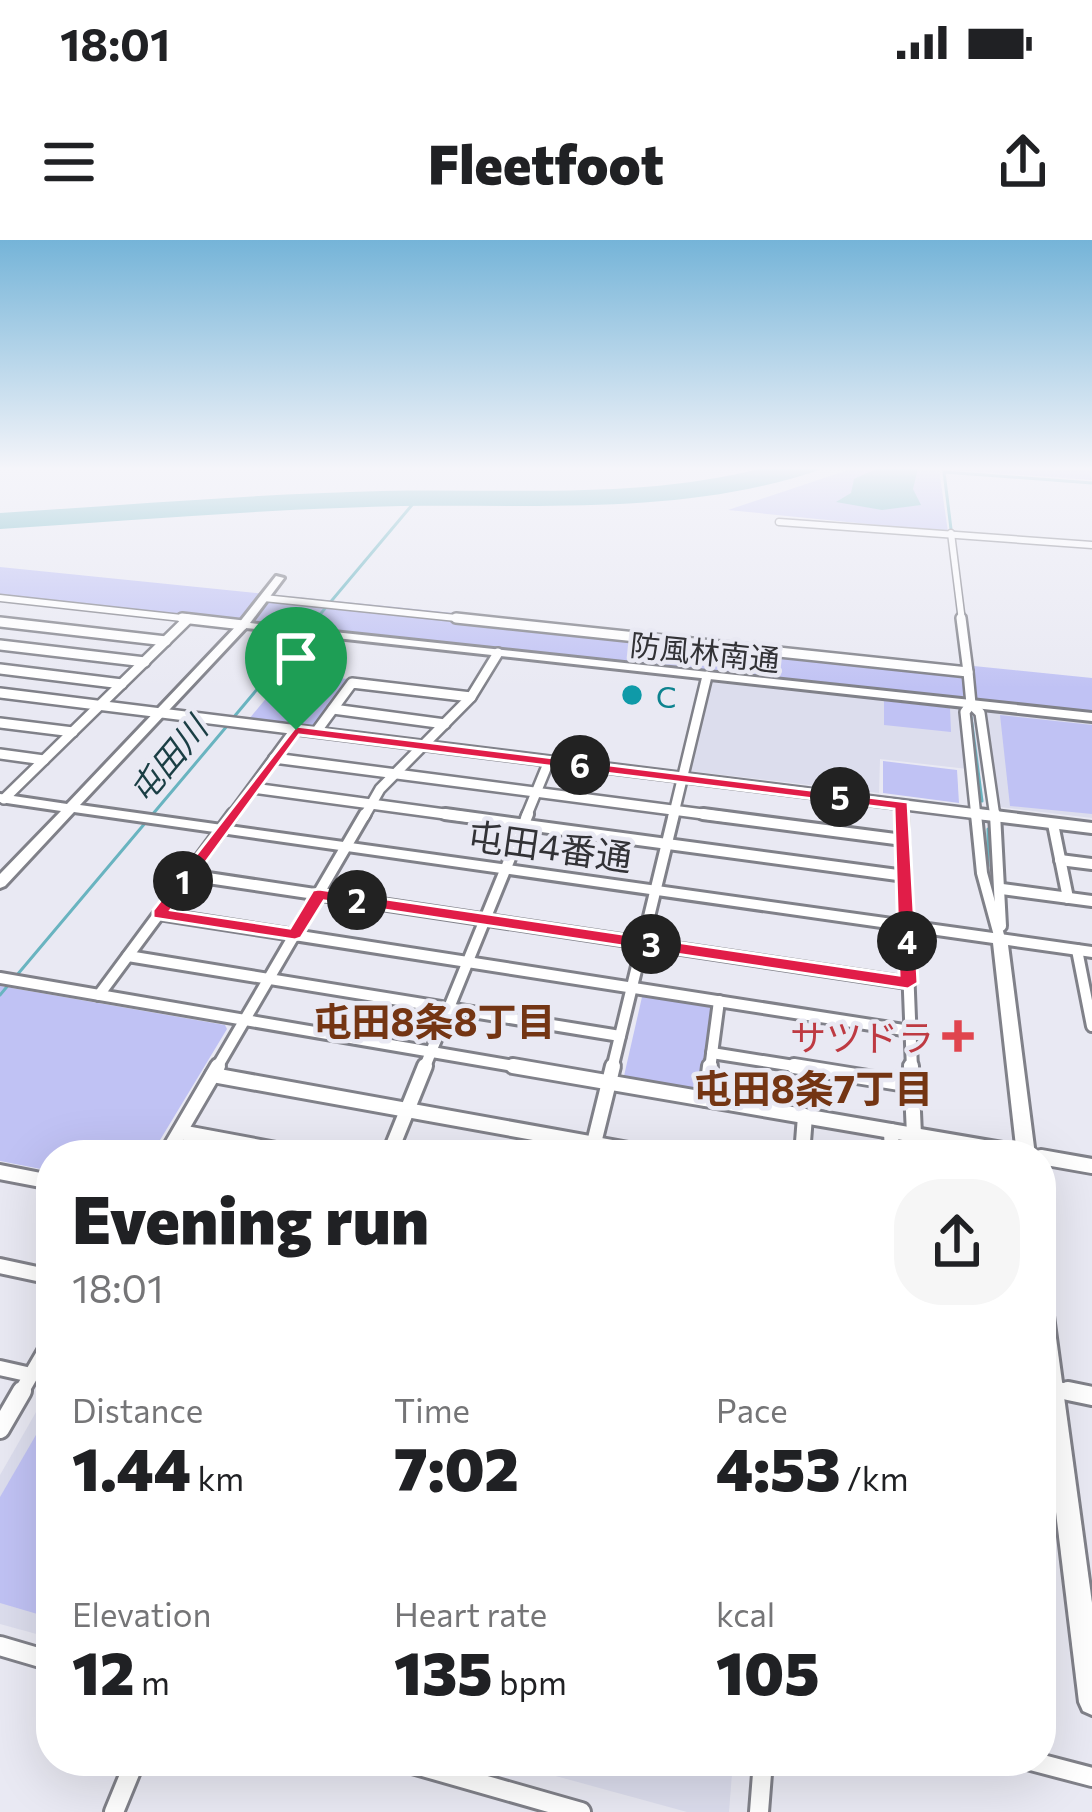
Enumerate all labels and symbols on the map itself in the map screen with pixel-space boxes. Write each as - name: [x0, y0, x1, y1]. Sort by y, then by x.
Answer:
- pin: [245, 607, 347, 730]
- street label: 防風林南通: [628, 625, 782, 677]
- place label: C: [656, 677, 677, 714]
- marker: C: [619, 682, 645, 708]
- water label: 屯田川: [119, 706, 216, 810]
- pin: 6: [550, 735, 610, 795]
- pin: 5: [810, 767, 870, 827]
- street label: 屯田4番通: [465, 812, 635, 878]
- pin: 1: [153, 851, 213, 911]
- pin: 2: [327, 870, 387, 930]
- pin: 4: [877, 911, 937, 971]
- pin: 3: [621, 914, 681, 974]
- district label: 屯田8条8丁目: [312, 996, 556, 1044]
- place label: サツドラ: [790, 1014, 934, 1058]
- marker: サツドラ: [945, 1023, 971, 1049]
- district label: 屯田8条7丁目: [693, 1063, 933, 1111]

